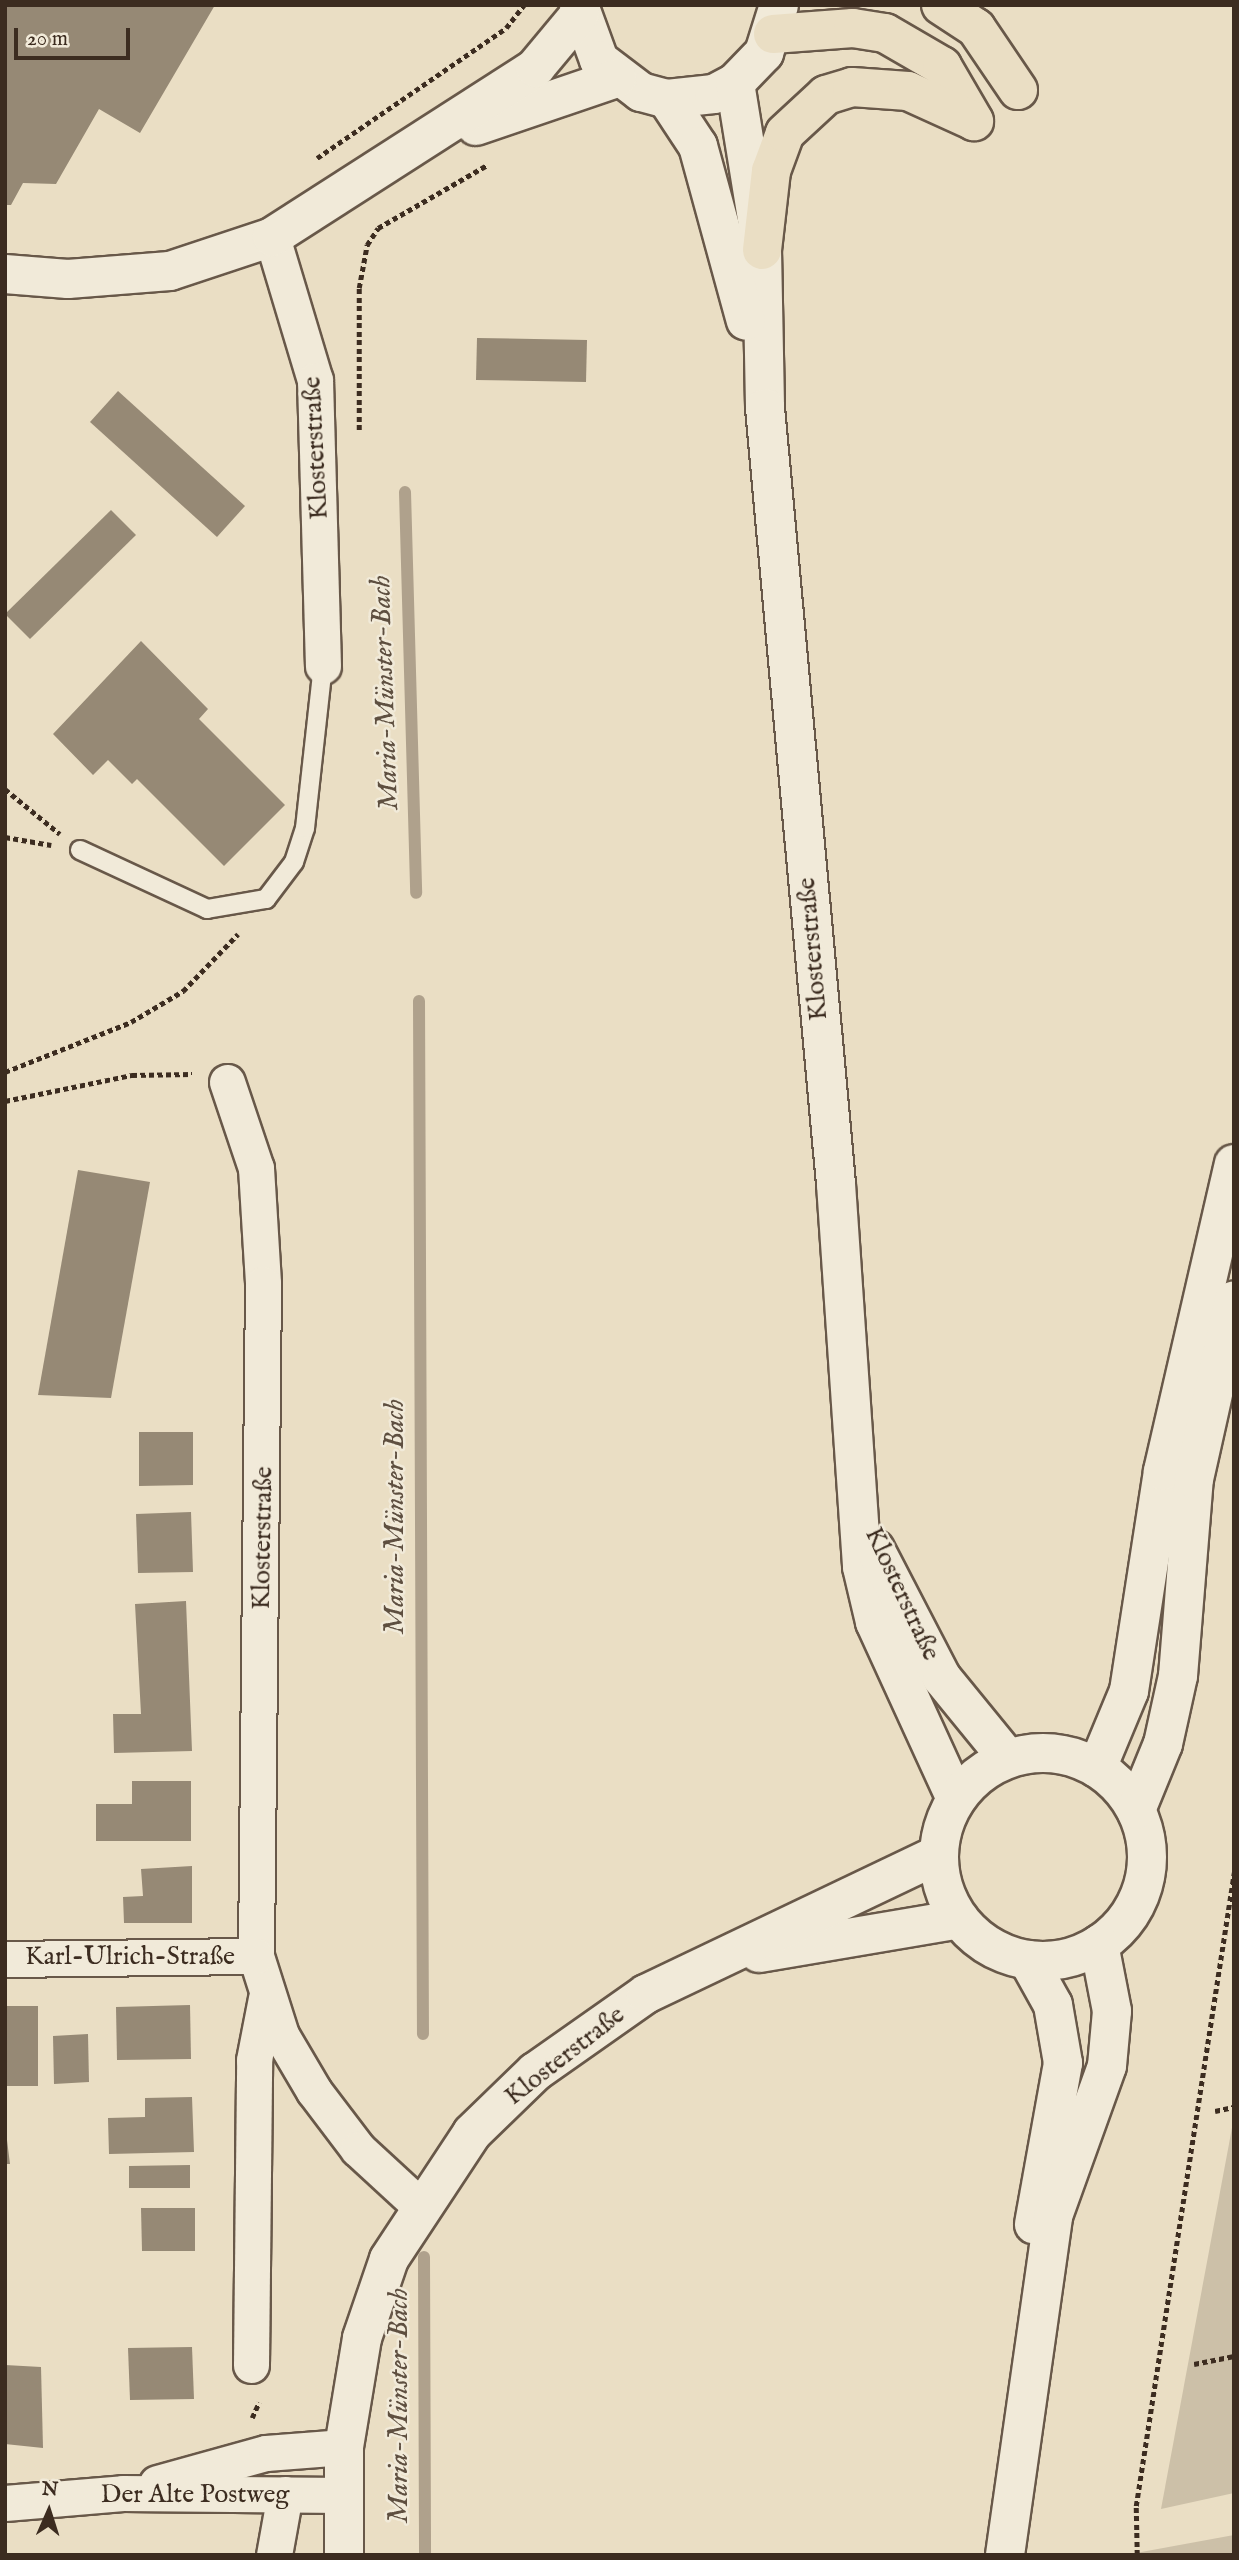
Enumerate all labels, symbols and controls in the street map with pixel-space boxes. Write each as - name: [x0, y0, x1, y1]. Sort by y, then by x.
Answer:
- scale bar: [18, 14, 133, 58]
- text: 20 m: [27, 26, 68, 53]
- street label: Klosterstraße: [297, 376, 335, 520]
- water label: Maria-Münster-Bach: [365, 575, 407, 811]
- street label: Klosterstraße: [791, 876, 835, 1022]
- water label: Maria-Münster-Bach: [379, 1399, 413, 1635]
- street label: Klosterstraße: [246, 1466, 280, 1610]
- street label: Klosterstraße: [858, 1522, 946, 1666]
- street label: Karl-Ulrich-Straße: [25, 1941, 235, 1973]
- street label: Klosterstraße: [499, 2000, 631, 2112]
- water label: Maria-Münster-Bach: [383, 2288, 417, 2524]
- north arrow: [14, 2476, 84, 2546]
- text: N: [41, 2478, 59, 2502]
- street label: Der Alte Postweg: [101, 2479, 289, 2511]

